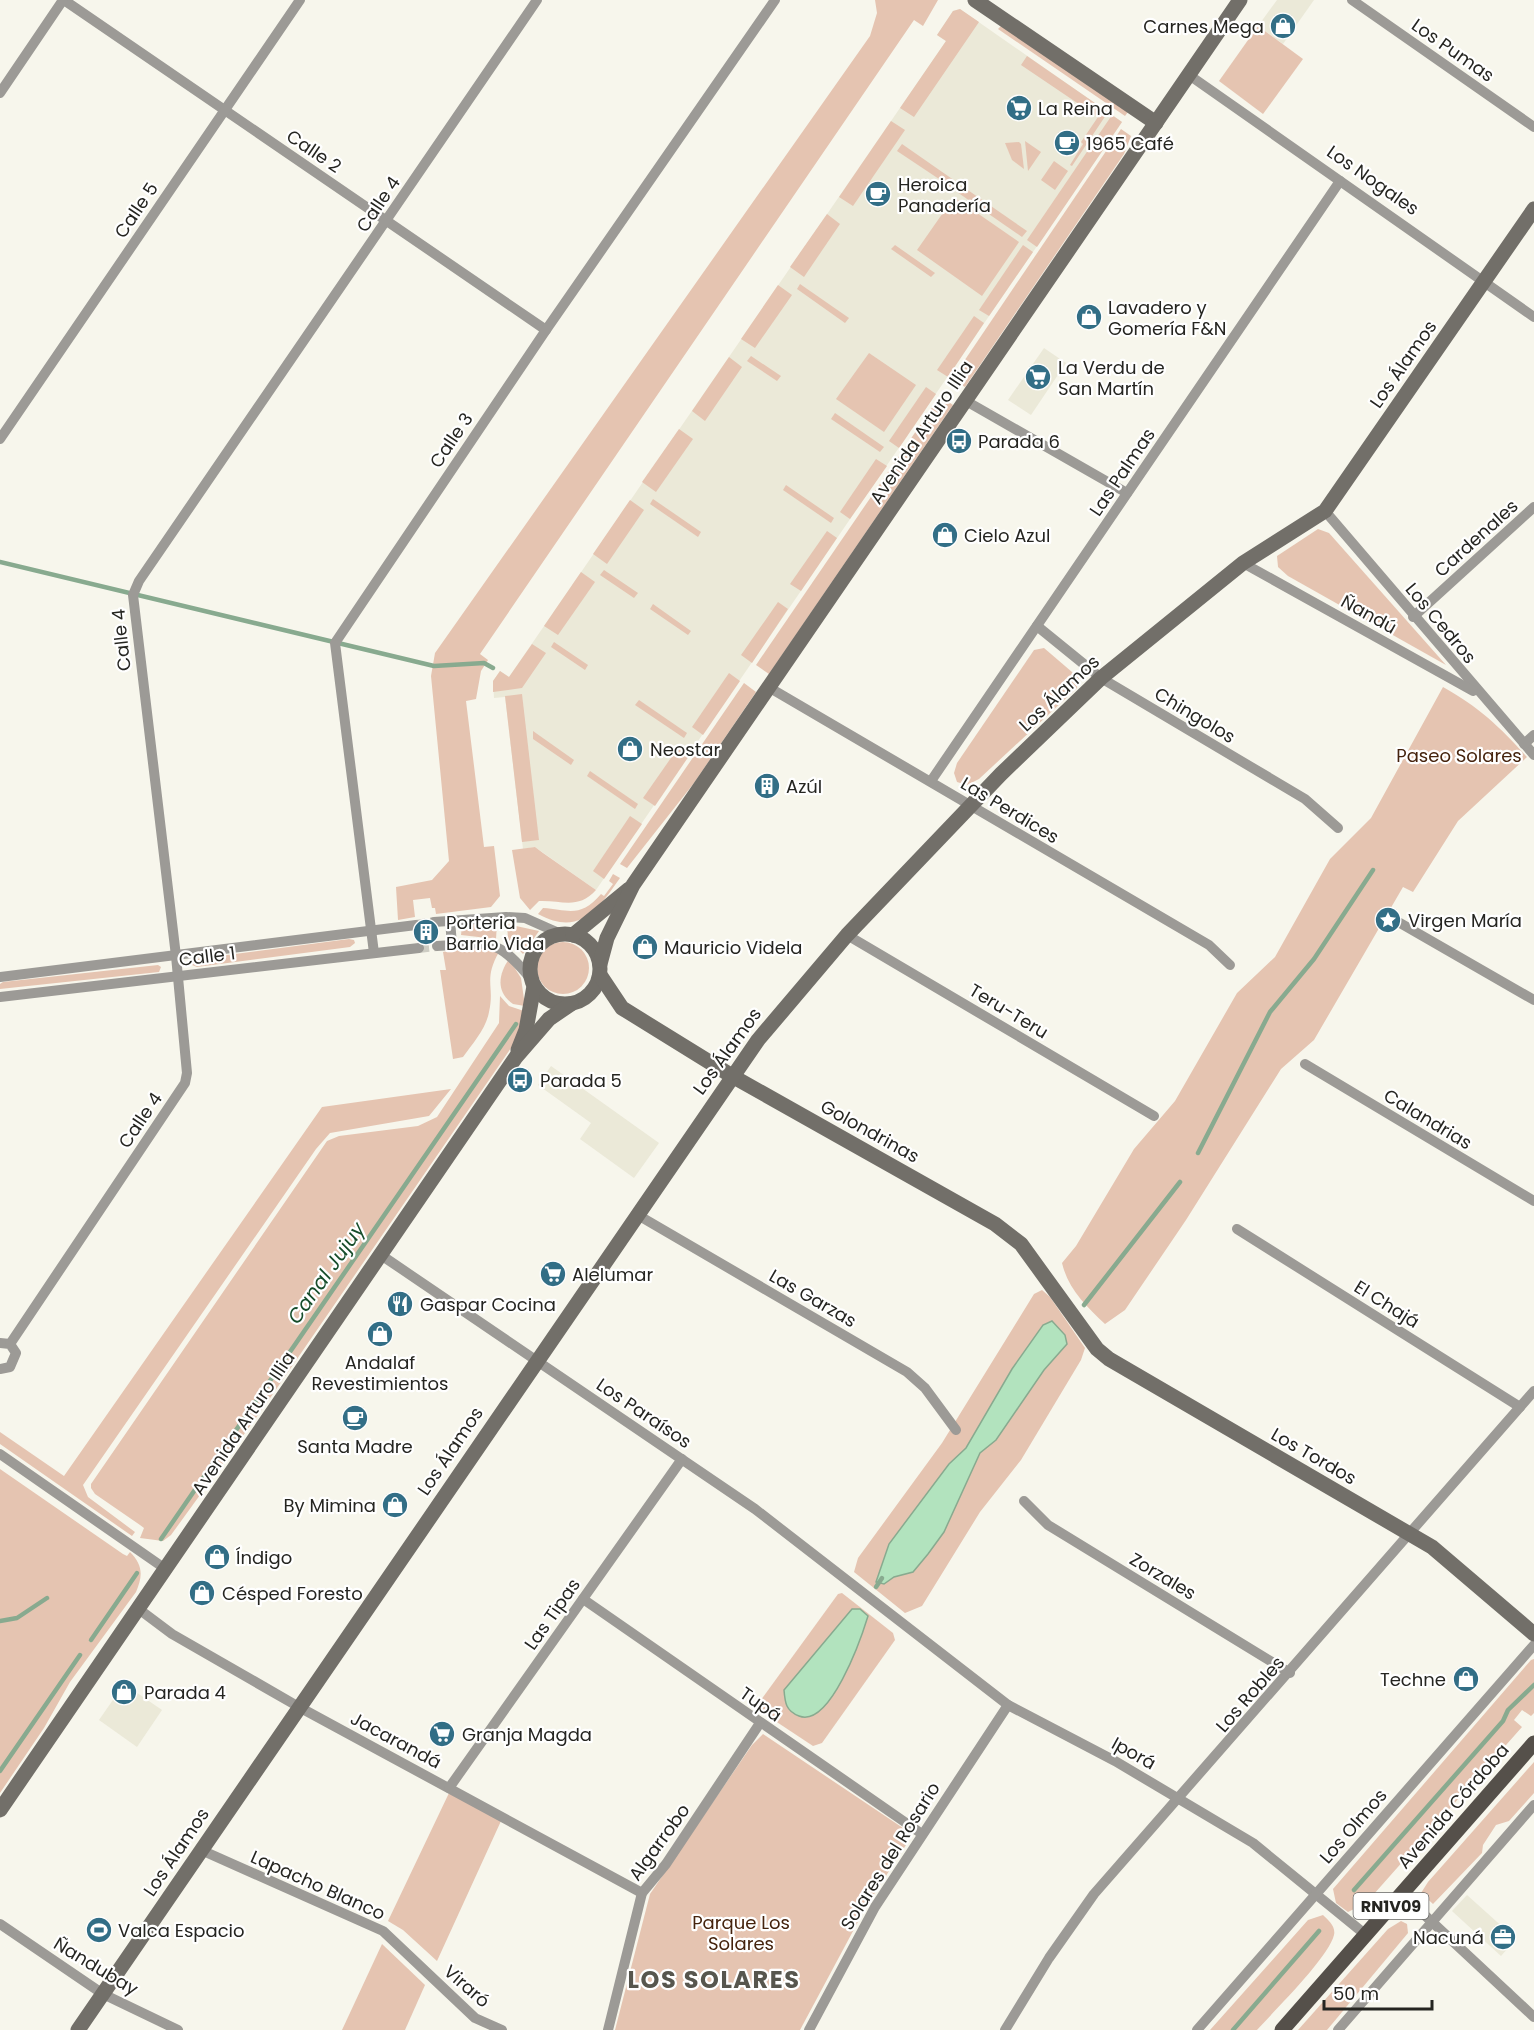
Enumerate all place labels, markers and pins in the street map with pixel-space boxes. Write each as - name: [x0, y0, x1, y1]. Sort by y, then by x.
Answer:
- shop icon: Carnes Mega: [1268, 11, 1298, 41]
- place label: Carnes Mega: [1143, 14, 1264, 39]
- supermarket icon: La Reina: [1004, 93, 1034, 123]
- place label: La Reina: [1038, 96, 1113, 121]
- cafe icon: 1965 Café: [1052, 128, 1082, 158]
- place label: 1965 Café: [1086, 131, 1174, 156]
- place label: Heroica Panadería: [898, 172, 991, 218]
- cafe icon: Heroica Panadería: [863, 179, 893, 209]
- place label: Lavadero y Gomería F&N: [1108, 295, 1226, 341]
- shop icon: Lavadero y Gomería F&N: [1074, 302, 1104, 332]
- place label: La Verdu de San Martín: [1058, 355, 1165, 401]
- supermarket icon: La Verdu de San Martín: [1023, 362, 1053, 392]
- bus stop icon: Parada 6: [944, 426, 974, 456]
- place label: Parada 6: [978, 429, 1060, 454]
- shop icon: Cielo Azul: [930, 520, 960, 550]
- place label: Cielo Azul: [964, 523, 1051, 548]
- shop icon: Neostar: [615, 734, 645, 764]
- place label: Neostar: [650, 737, 720, 762]
- building icon: Azúl: [752, 771, 782, 801]
- place label: Azúl: [786, 774, 822, 799]
- place icon: Virgen María: [1373, 905, 1403, 935]
- place label: Virgen María: [1408, 908, 1522, 933]
- place label: Porteria Barrio Vida: [446, 910, 544, 956]
- building icon: Porteria Barrio Vida: [411, 917, 441, 947]
- shop icon: Mauricio Videla: [630, 932, 660, 962]
- place label: Mauricio Videla: [664, 935, 803, 960]
- bus stop icon: Parada 5: [505, 1065, 535, 1095]
- place label: Parada 5: [540, 1068, 622, 1093]
- supermarket icon: Alelumar: [538, 1259, 568, 1289]
- place label: Alelumar: [572, 1262, 653, 1287]
- restaurant icon: Gaspar Cocina: [385, 1289, 415, 1319]
- place label: Gaspar Cocina: [420, 1292, 556, 1317]
- shop icon: Andalaf Revestimientos: [365, 1319, 395, 1349]
- place label: Andalaf Revestimientos: [312, 1350, 448, 1396]
- cafe icon: Santa Madre: [340, 1403, 370, 1433]
- place label: Santa Madre: [297, 1434, 413, 1459]
- shop icon: By Mimina: [380, 1490, 410, 1520]
- place label: By Mimina: [283, 1493, 376, 1518]
- shop icon: Índigo: [202, 1542, 232, 1572]
- place label: Índigo: [236, 1545, 292, 1570]
- shop icon: Césped Foresto: [187, 1578, 217, 1608]
- place label: Césped Foresto: [222, 1581, 363, 1606]
- shop icon: Techne: [1451, 1664, 1481, 1694]
- place label: Techne: [1380, 1667, 1446, 1692]
- shop icon: Parada 4: [109, 1677, 139, 1707]
- place label: Parada 4: [144, 1680, 226, 1705]
- supermarket icon: Granja Magda: [427, 1719, 457, 1749]
- place label: Granja Magda: [462, 1722, 592, 1747]
- sports icon: Valca Espacio: [84, 1915, 114, 1945]
- place label: Valca Espacio: [118, 1918, 245, 1943]
- office icon: Nacuná: [1488, 1922, 1518, 1952]
- place label: Nacuná: [1413, 1925, 1484, 1950]

